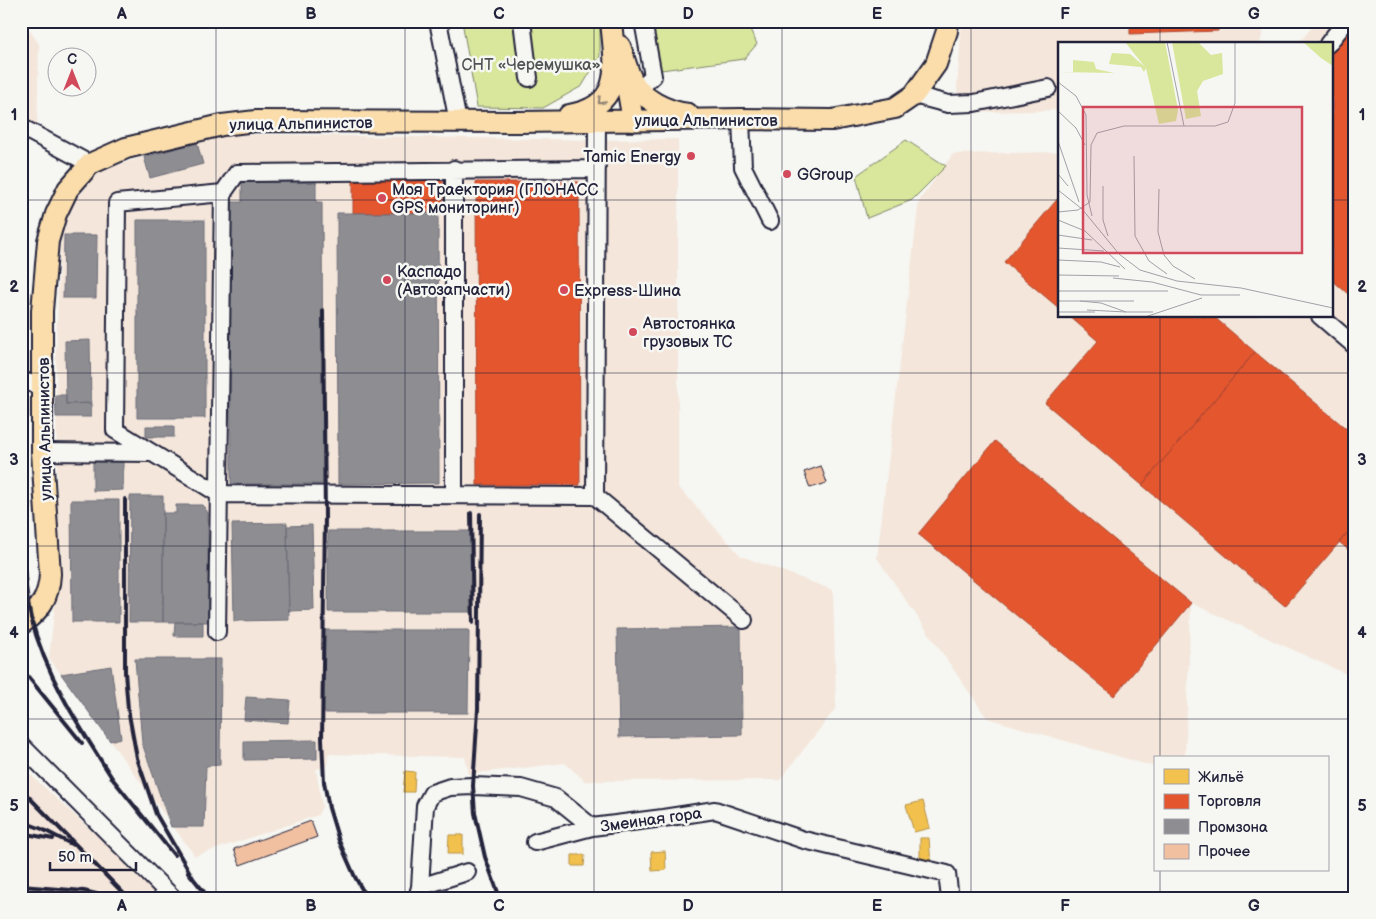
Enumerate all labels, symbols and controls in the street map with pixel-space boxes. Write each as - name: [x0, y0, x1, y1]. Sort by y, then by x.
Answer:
- text: A: [116, 5, 127, 24]
- text: B: [305, 5, 317, 24]
- text: C: [493, 5, 505, 24]
- text: D: [682, 5, 694, 24]
- text: E: [872, 5, 882, 24]
- text: F: [1060, 5, 1070, 24]
- text: G: [1248, 5, 1260, 24]
- inset map: [1058, 42, 1334, 318]
- north arrow: [48, 48, 98, 98]
- text: С: [67, 51, 77, 68]
- park label: СНТ «Черемушка»: [461, 56, 601, 75]
- one-way arrow: [598, 95, 607, 104]
- text: 1: [11, 106, 17, 125]
- text: 1: [1359, 106, 1365, 125]
- street label: улица Альпинистов: [634, 112, 778, 131]
- street label: улица Альпинистов: [229, 114, 373, 135]
- place label: Tamic Energy: [583, 148, 682, 167]
- marker: Tamic Energy: [685, 150, 697, 162]
- place label: GGroup: [797, 166, 854, 185]
- marker: GGroup: [781, 168, 793, 180]
- place label: Моя Траектория (ГЛОНАСС GPS мониторинг): [392, 181, 598, 218]
- marker: Моя Траектория (ГЛОНАСС GPS мониторинг): [376, 192, 388, 204]
- place label: Каспадо (Автозапчасти): [397, 263, 511, 300]
- marker: Каспадо (Автозапчасти): [381, 274, 393, 286]
- text: 2: [9, 278, 19, 297]
- text: 2: [1357, 278, 1367, 297]
- place label: Express-Шина: [574, 282, 681, 301]
- marker: Express-Шина: [558, 284, 570, 296]
- place label: Автостоянка грузовых ТС: [642, 315, 736, 352]
- marker: Автостоянка грузовых ТС: [627, 326, 639, 338]
- street label: улица Альпинистов: [35, 357, 56, 501]
- text: 3: [9, 451, 19, 470]
- text: 3: [1357, 451, 1367, 470]
- text: 4: [9, 624, 19, 643]
- text: 4: [1357, 624, 1367, 643]
- legend: [1154, 756, 1328, 872]
- text: Жильё: [1198, 768, 1244, 787]
- text: Торговля: [1198, 792, 1261, 811]
- text: 5: [9, 797, 19, 816]
- text: 5: [1357, 797, 1367, 816]
- street label: Змеиная гора: [599, 804, 704, 837]
- text: Промзона: [1198, 818, 1268, 837]
- scale bar: [50, 839, 136, 871]
- text: Прочее: [1198, 842, 1250, 861]
- text: 50 m: [58, 848, 92, 867]
- text: A: [116, 897, 127, 916]
- text: B: [305, 897, 317, 916]
- text: C: [493, 897, 505, 916]
- text: D: [682, 897, 694, 916]
- text: E: [872, 897, 882, 916]
- text: F: [1060, 897, 1070, 916]
- text: G: [1248, 897, 1260, 916]

